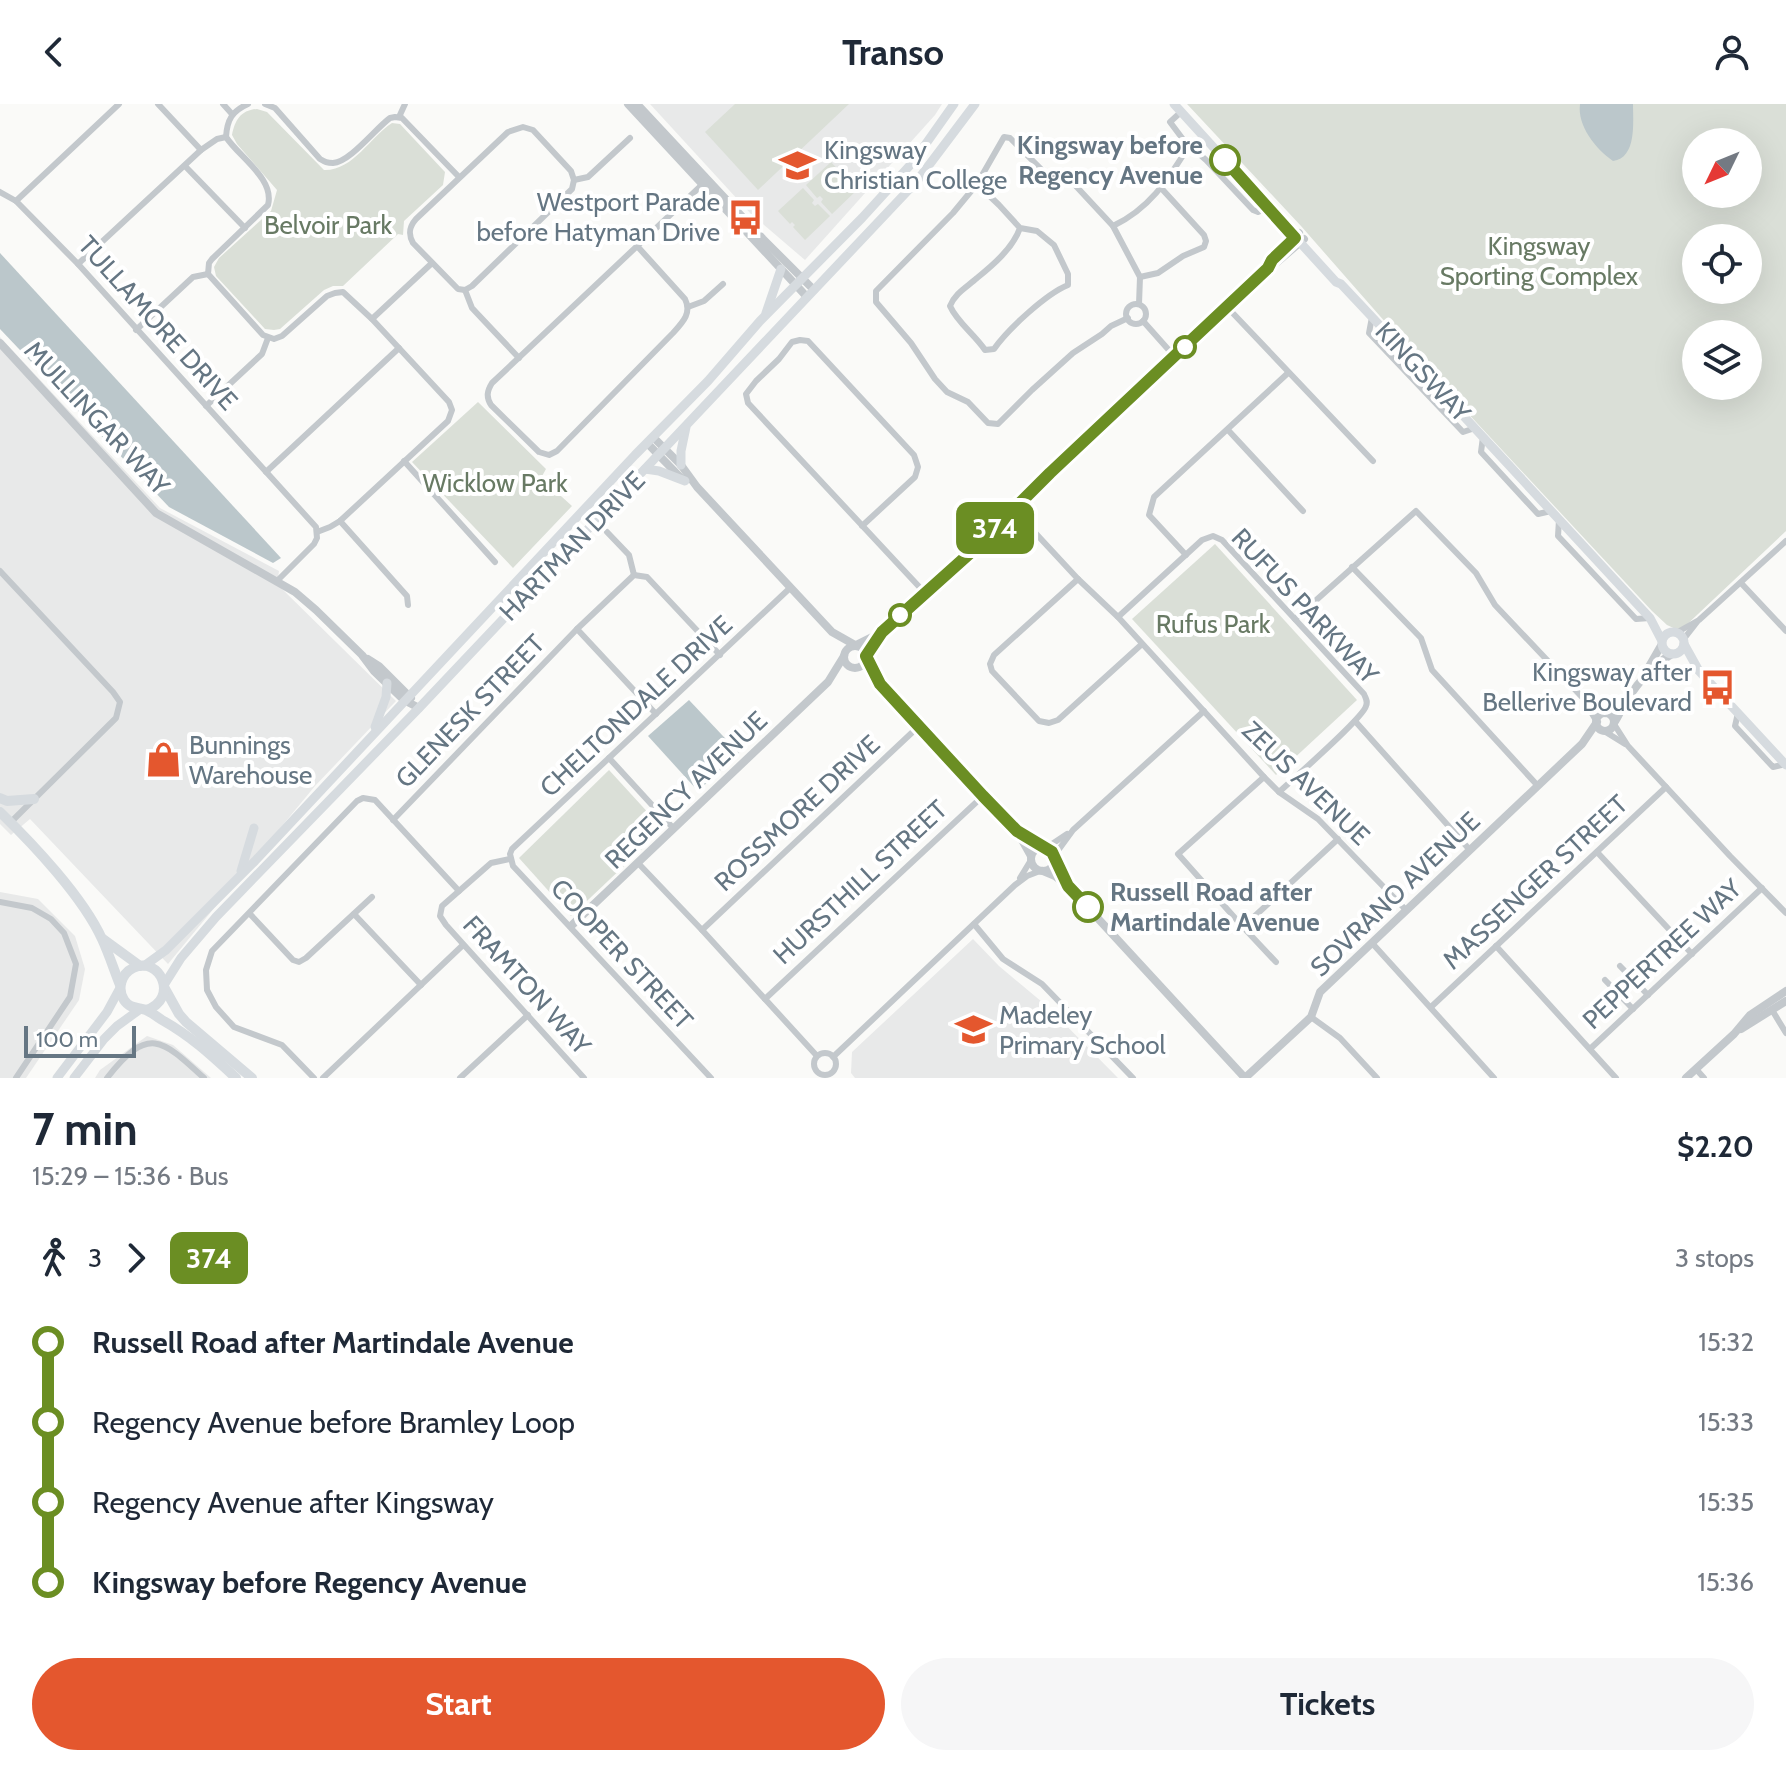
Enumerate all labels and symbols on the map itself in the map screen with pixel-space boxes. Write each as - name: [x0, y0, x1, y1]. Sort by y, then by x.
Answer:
- north arrow: [1682, 128, 1762, 208]
- place label: Kingsway before Regency Avenue: [1017, 129, 1203, 191]
- place label: Kingsway Christian College: [824, 134, 1007, 196]
- marker: Kingsway before Regency Avenue: [1210, 145, 1240, 175]
- school or university icon: Kingsway Christian College: [779, 146, 817, 184]
- place label: Westport Parade before Hatyman Drive: [476, 186, 720, 248]
- bus stop icon: Westport Parade before Hatyman Drive: [727, 198, 765, 236]
- park label: Belvoir Park: [264, 209, 392, 241]
- street label: TULLAMORE DRIVE: [71, 229, 245, 417]
- park label: Kingsway Sporting Complex: [1440, 230, 1639, 292]
- street label: KINGSWAY: [1369, 315, 1478, 429]
- street label: MULLINGAR WAY: [18, 335, 177, 502]
- unlabelled marker: [1174, 336, 1196, 358]
- street label: HARTMAN DRIVE: [493, 465, 651, 627]
- park label: Wicklow Park: [422, 467, 568, 499]
- line badge: 374: [949, 502, 1041, 554]
- street label: RUFUS PARKWAY: [1225, 522, 1385, 691]
- unlabelled marker: [889, 604, 911, 626]
- park label: Rufus Park: [1156, 608, 1271, 640]
- street label: CHELTONDALE DRIVE: [533, 609, 739, 803]
- street label: GLENESK STREET: [389, 628, 551, 794]
- place label: Kingsway after Bellerive Boulevard: [1482, 656, 1693, 718]
- bus stop icon: Kingsway after Bellerive Boulevard: [1699, 668, 1737, 706]
- street label: REGENCY AVENUE: [598, 704, 774, 876]
- street label: ZEUS AVENUE: [1236, 714, 1376, 852]
- street label: ROSSMORE DRIVE: [708, 728, 886, 898]
- place label: Bunnings Warehouse: [189, 729, 312, 791]
- shop icon: Bunnings Warehouse: [144, 741, 182, 779]
- street label: MASSENGER STREET: [1436, 788, 1634, 976]
- street label: HURSTHILL STREET: [766, 793, 954, 971]
- street label: SOVRANO AVENUE: [1304, 805, 1486, 983]
- street label: COOPER STREET: [544, 872, 700, 1036]
- street label: PEPPERTREE WAY: [1576, 872, 1748, 1036]
- place label: Russell Road after Martindale Avenue: [1110, 876, 1320, 938]
- marker: Russell Road after Martindale Avenue: [1073, 892, 1103, 922]
- street label: FRAMTON WAY: [456, 909, 598, 1061]
- place label: Madeley Primary School: [999, 999, 1166, 1061]
- school or university icon: Madeley Primary School: [954, 1011, 992, 1049]
- scale bar: [24, 1022, 136, 1058]

